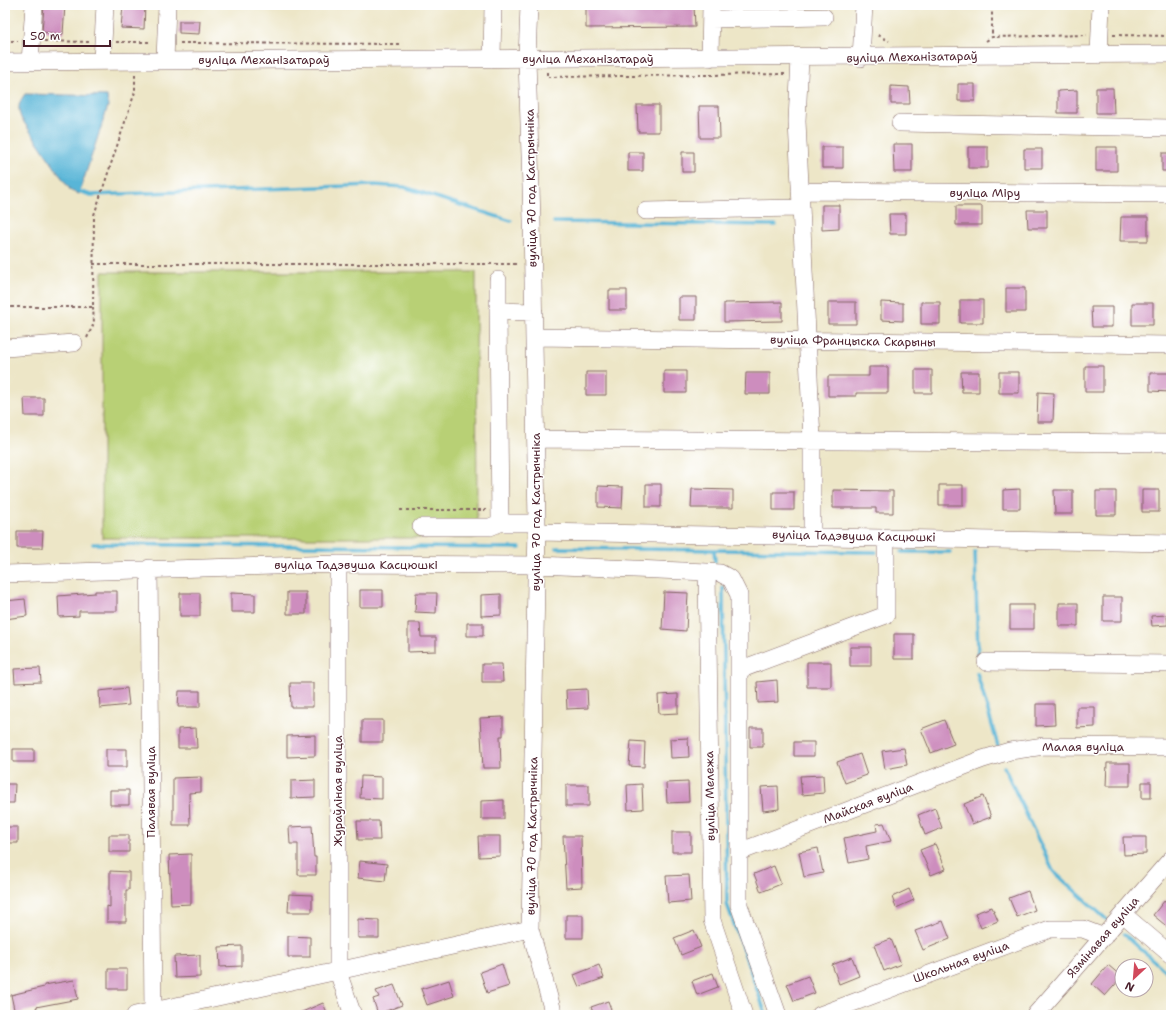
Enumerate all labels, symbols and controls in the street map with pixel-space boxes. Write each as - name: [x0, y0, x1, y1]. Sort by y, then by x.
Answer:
- scale bar: [24, 22, 110, 48]
- text: 50 m: [30, 28, 60, 44]
- street label: вуліца Механізатараў: [846, 48, 978, 66]
- street label: вуліца Механізатараў: [522, 51, 654, 67]
- street label: вуліца Механізатараў: [198, 52, 330, 68]
- street label: вуліца 70 год Кастрычніка: [522, 108, 540, 267]
- street label: вуліца Міру: [950, 185, 1021, 201]
- street label: вуліца Францыска Скарыны: [770, 332, 936, 350]
- street label: вуліца 70 год Кастрычніка: [528, 432, 544, 591]
- street label: вуліца Тадэвуша Касцюшкі: [772, 527, 936, 545]
- street label: вуліца Тадэвуша Касцюшкі: [274, 557, 438, 573]
- street label: Жураўліная вуліца: [330, 735, 346, 846]
- street label: Малая вуліца: [1042, 739, 1125, 755]
- street label: Палявая вуліца: [143, 746, 159, 838]
- street label: вуліца Мележа: [701, 750, 719, 841]
- street label: вуліца 70 год Кастрычніка: [523, 756, 541, 915]
- street label: Майская вуліца: [821, 778, 916, 828]
- street label: Язмінавая вуліца: [1063, 893, 1143, 981]
- street label: Школьная вуліца: [911, 937, 1012, 987]
- north arrow: [1114, 958, 1154, 998]
- text: N: [1122, 978, 1137, 995]

